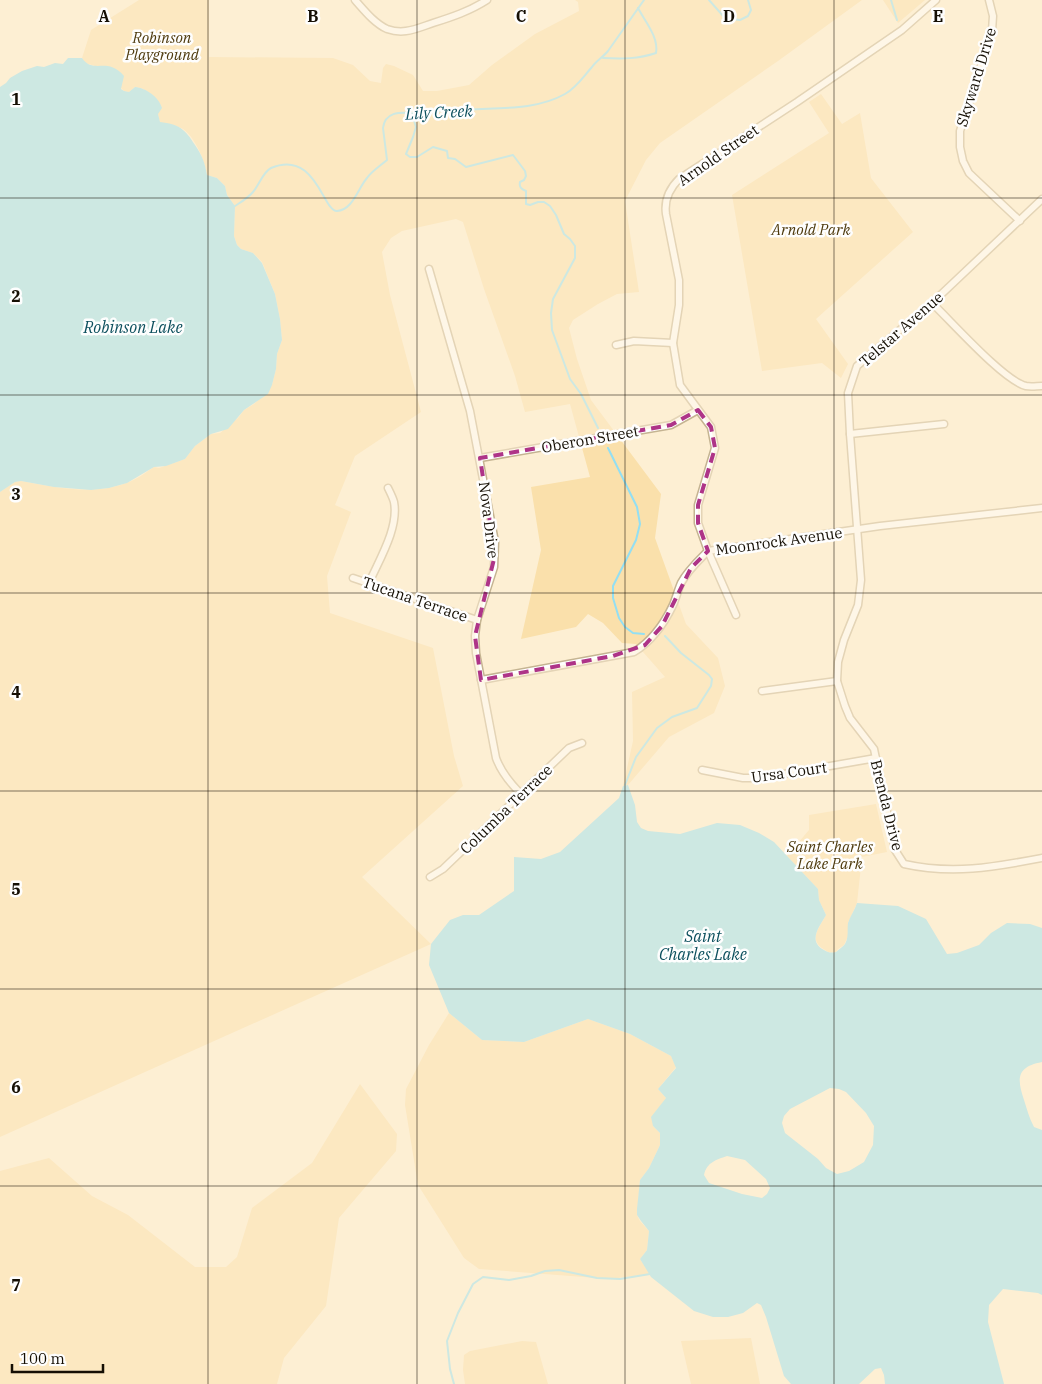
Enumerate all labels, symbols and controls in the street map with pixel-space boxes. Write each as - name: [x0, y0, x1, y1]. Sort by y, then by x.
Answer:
- text: A: [98, 6, 110, 26]
- text: B: [307, 6, 319, 26]
- text: C: [516, 6, 526, 26]
- text: D: [723, 6, 735, 26]
- text: E: [933, 6, 943, 26]
- street label: Skyward Drive: [952, 25, 1000, 129]
- park label: Robinson Playground: [124, 28, 200, 64]
- text: 1: [11, 89, 21, 109]
- water label: Lily Creek: [404, 100, 474, 124]
- street label: Arnold Street: [674, 120, 762, 190]
- park label: Arnold Park: [771, 220, 850, 239]
- text: 2: [11, 286, 21, 306]
- street label: Telstar Avenue: [855, 287, 947, 371]
- water label: Robinson Lake: [82, 317, 183, 337]
- street label: Oberon Street: [540, 421, 640, 457]
- street label: Nova Drive: [475, 480, 503, 560]
- text: 3: [11, 484, 21, 504]
- street label: Moonrock Avenue: [714, 523, 844, 559]
- street label: Tucana Terrace: [360, 572, 470, 626]
- text: 4: [11, 682, 21, 702]
- street label: Ursa Court: [750, 757, 828, 787]
- street label: Brenda Drive: [867, 758, 907, 852]
- street label: Columba Terrace: [456, 760, 556, 858]
- park label: Saint Charles Lake Park: [786, 837, 874, 873]
- text: 5: [11, 879, 21, 899]
- water label: Saint Charles Lake: [659, 926, 747, 964]
- text: 6: [11, 1077, 21, 1097]
- text: 7: [11, 1275, 21, 1295]
- scale bar: [12, 1342, 104, 1374]
- text: 100 m: [20, 1349, 65, 1368]

